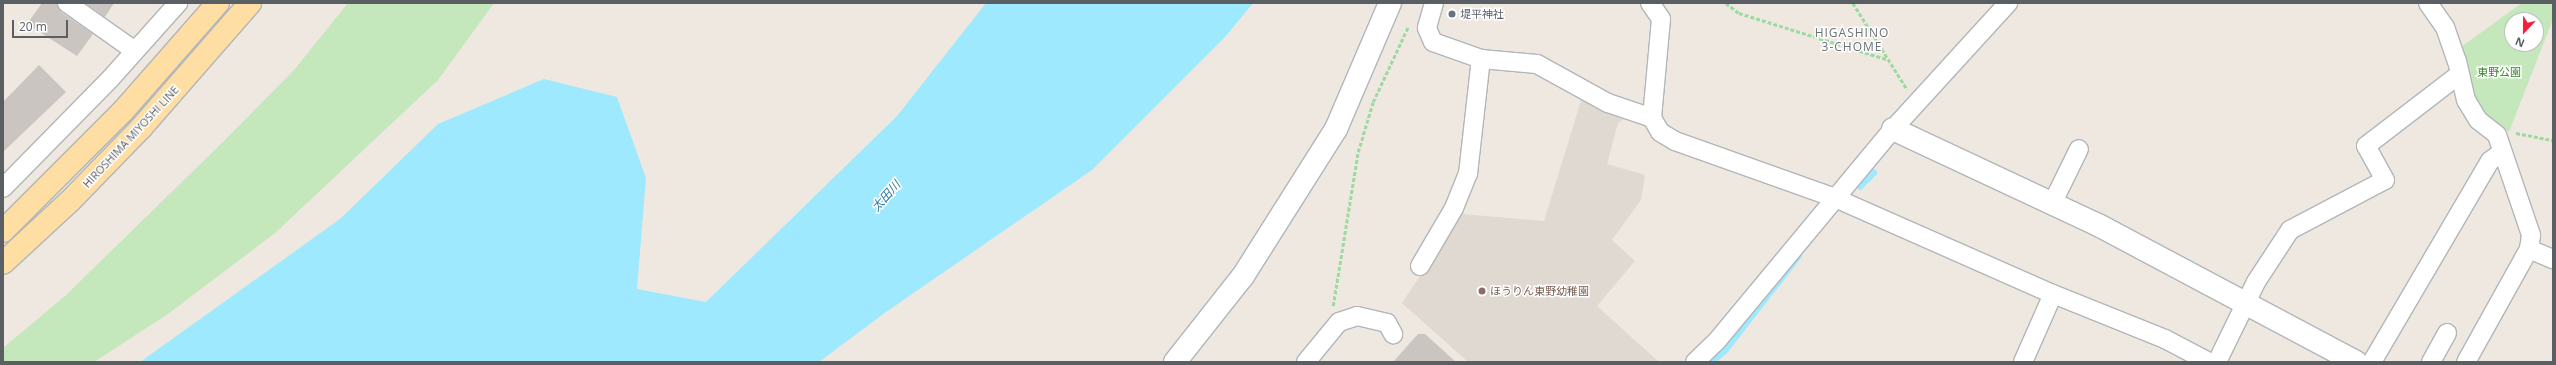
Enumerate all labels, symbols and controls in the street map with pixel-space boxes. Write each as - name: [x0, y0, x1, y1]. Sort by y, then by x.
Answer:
- place label: 堤平神社: [1460, 7, 1504, 21]
- marker: 堤平神社: [1447, 9, 1457, 19]
- scale bar: [14, 12, 70, 38]
- north arrow: [2504, 12, 2544, 52]
- text: 20 m: [19, 18, 47, 35]
- district label: HIGASHINO 3-CHOME: [1815, 26, 1889, 54]
- text: N: [2513, 34, 2527, 51]
- park label: 東野公園: [2477, 65, 2521, 79]
- street label: HIROSHIMA MIYOSHI LINE: [80, 83, 182, 191]
- water label: 太田川: [869, 178, 903, 214]
- place label: ほうりん東野幼稚園: [1490, 284, 1589, 298]
- marker: ほうりん東野幼稚園: [1477, 286, 1487, 296]

